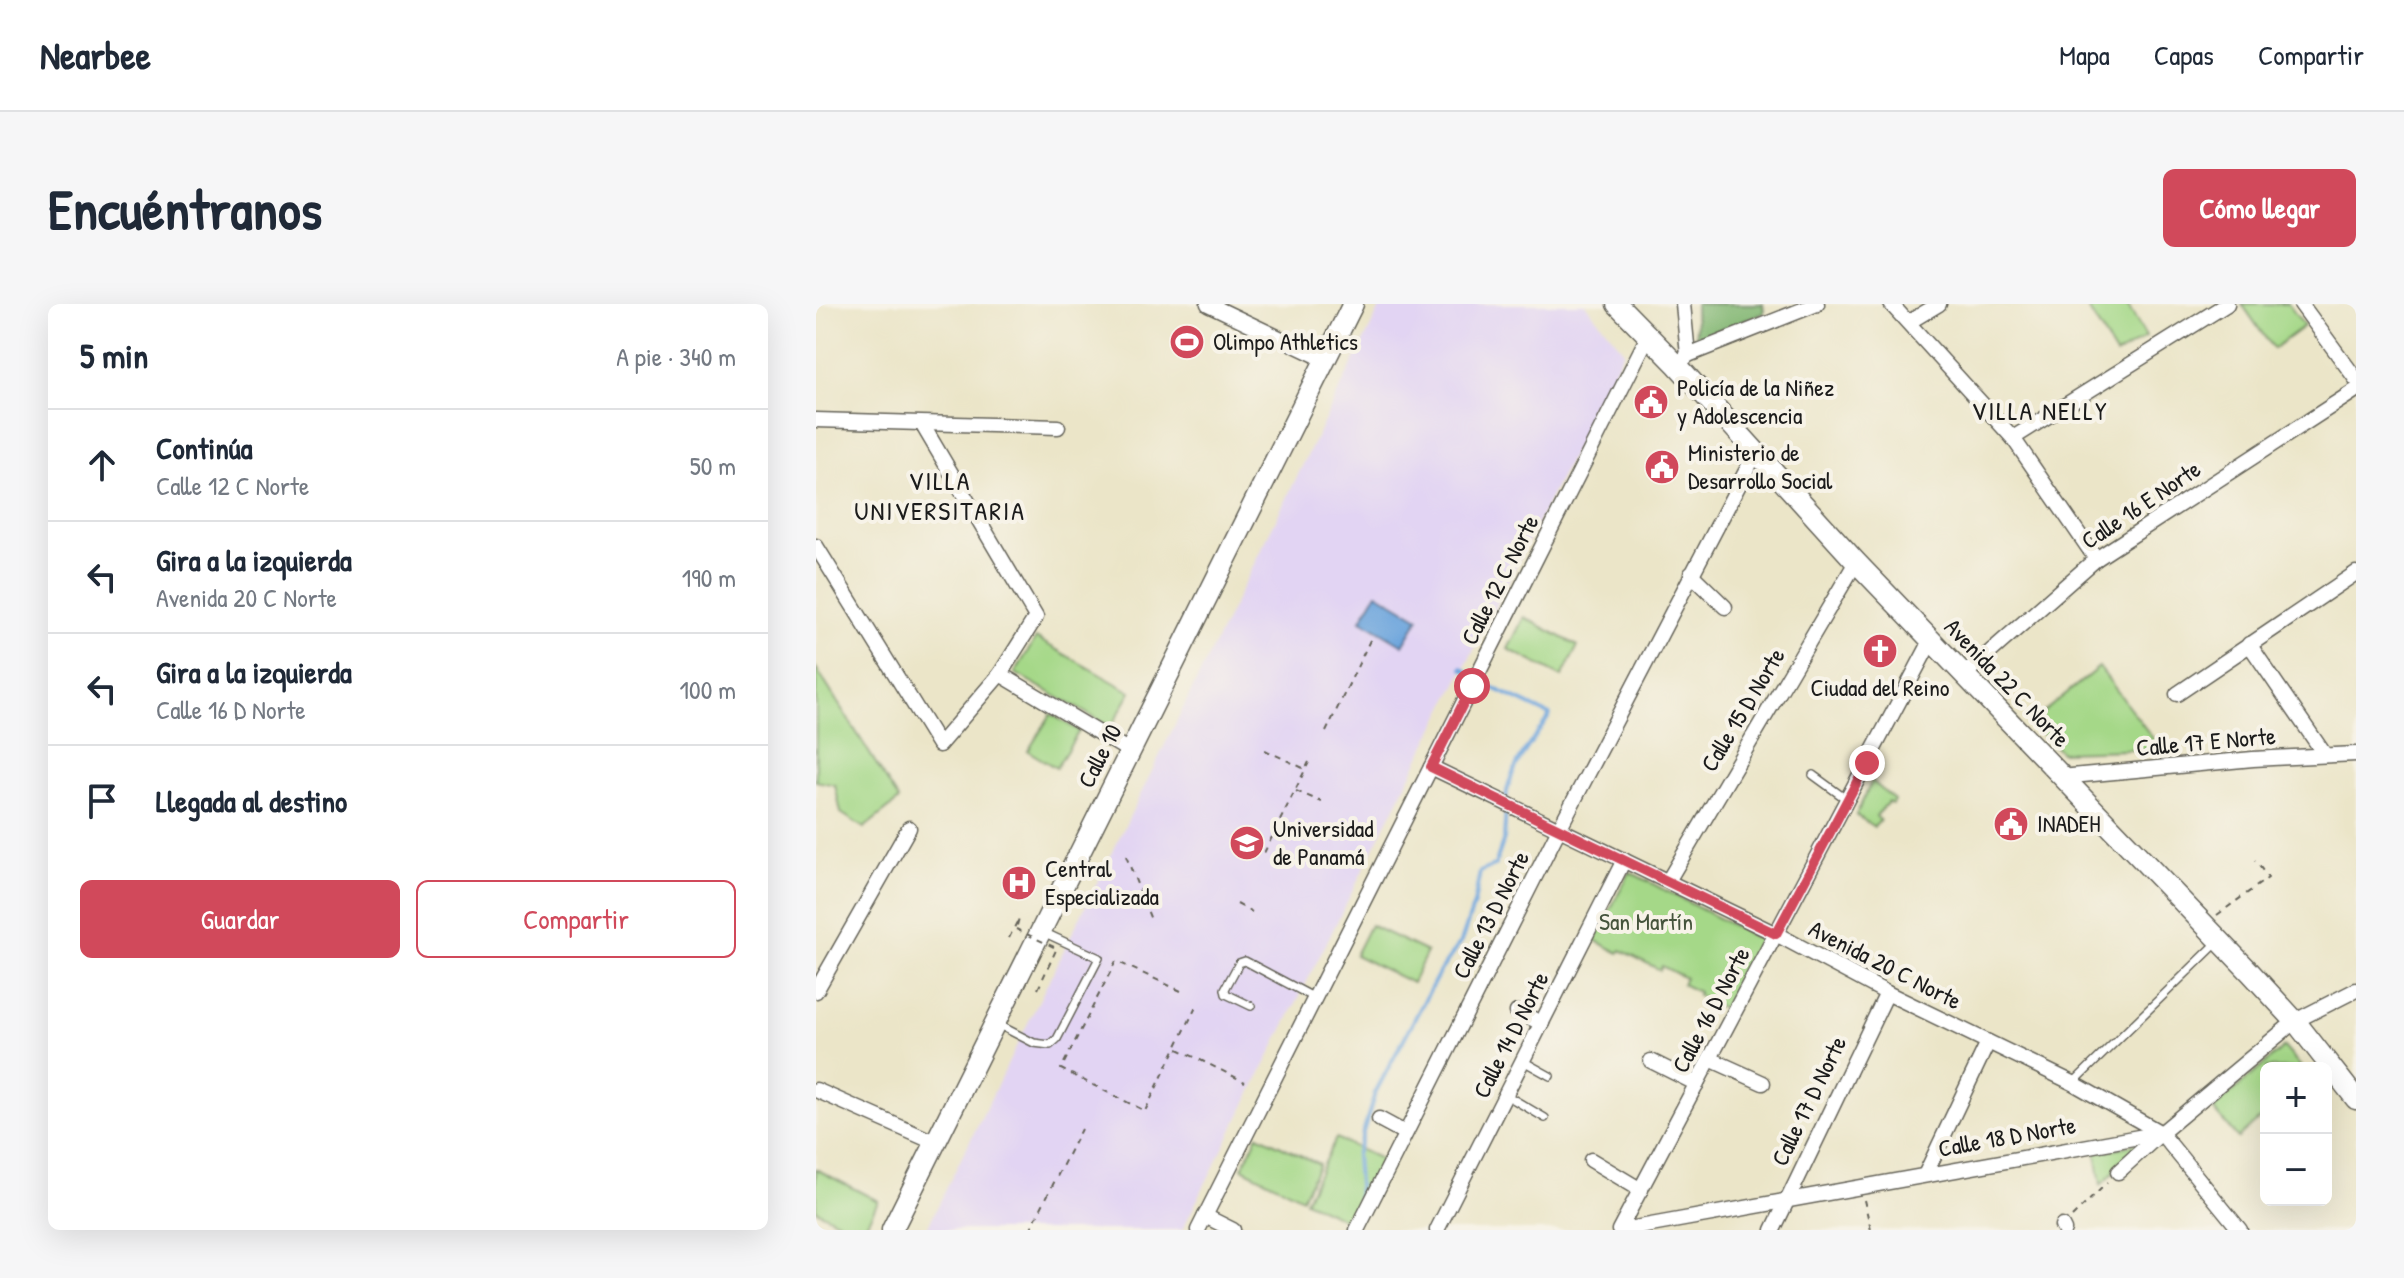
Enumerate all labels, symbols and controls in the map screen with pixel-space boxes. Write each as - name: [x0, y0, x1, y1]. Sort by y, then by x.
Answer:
- text: Nearbee: [40, 29, 151, 81]
- text: Mapa: [2059, 36, 2110, 74]
- text: Capas: [2154, 36, 2214, 74]
- text: Compartir: [2258, 36, 2364, 74]
- button: Cómo llegar: [2163, 169, 2356, 247]
- text: Encuéntranos: [48, 171, 322, 246]
- sports icon: Olimpo Athletics: [1168, 323, 1206, 361]
- place label: Olimpo Athletics: [1213, 325, 1358, 357]
- text: 5 min: [80, 333, 148, 379]
- text: A pie · 340 m: [616, 339, 736, 374]
- place label: Policía de la Niñez y Adolescencia: [1677, 371, 1834, 431]
- public building icon: Policía de la Niñez y Adolescencia: [1632, 383, 1670, 421]
- district label: VILLA NELLY: [1972, 393, 2108, 428]
- text: Continúa: [156, 428, 252, 468]
- place label: Ministerio de Desarrollo Social: [1688, 436, 1833, 496]
- icon: ahead: [80, 443, 124, 487]
- text: 50 m: [690, 448, 736, 483]
- public building icon: Ministerio de Desarrollo Social: [1643, 448, 1681, 486]
- street label: Calle 16 E Norte: [2075, 452, 2207, 556]
- district label: VILLA UNIVERSITARIA: [854, 463, 1026, 528]
- text: Calle 12 C Norte: [156, 468, 309, 503]
- street label: Calle 12 C Norte: [1453, 509, 1546, 650]
- text: Gira a la izquierda: [156, 540, 352, 580]
- icon: left: [80, 555, 124, 599]
- text: 190 m: [682, 560, 736, 595]
- text: Avenida 20 C Norte: [156, 580, 337, 615]
- street label: Avenida 22 C Norte: [1938, 611, 2078, 754]
- church icon: Ciudad del Reino: [1861, 632, 1899, 670]
- street label: Calle 15 D Norte: [1693, 641, 1792, 777]
- text: Gira a la izquierda: [156, 652, 352, 692]
- icon: left: [80, 667, 124, 711]
- route start: [1454, 668, 1490, 704]
- place label: Ciudad del Reino: [1811, 671, 1950, 703]
- text: 100 m: [680, 672, 736, 707]
- text: Calle 16 D Norte: [156, 692, 306, 727]
- street label: Calle 10: [1070, 718, 1129, 793]
- street label: Calle 17 E Norte: [2135, 719, 2277, 763]
- route end: [1849, 745, 1885, 781]
- icon: arrive: [80, 779, 124, 823]
- text: Llegada al destino: [156, 781, 347, 821]
- public building icon: INADEH: [1992, 805, 2030, 843]
- place label: INADEH: [2037, 807, 2100, 839]
- place label: Universidad de Panamá: [1273, 812, 1374, 872]
- school or university icon: Universidad de Panamá: [1228, 824, 1266, 862]
- street label: Calle 13 D Norte: [1444, 845, 1536, 984]
- place label: Central Especializada: [1045, 852, 1159, 912]
- hospital icon: Central Especializada: [1000, 864, 1038, 902]
- button: Guardar: [80, 880, 400, 958]
- button: Compartir: [416, 880, 736, 958]
- park label: San Martín: [1599, 905, 1693, 937]
- street label: Avenida 20 C Norte: [1804, 912, 1968, 1016]
- street label: Calle 16 D Norte: [1664, 941, 1757, 1078]
- street label: Calle 14 D Norte: [1465, 966, 1556, 1103]
- street label: Calle 17 D Norte: [1763, 1030, 1853, 1171]
- map controls: [2260, 1062, 2332, 1206]
- button: +: [2260, 1062, 2332, 1134]
- street label: Calle 18 D Norte: [1936, 1108, 2078, 1164]
- button: −: [2260, 1134, 2332, 1206]

